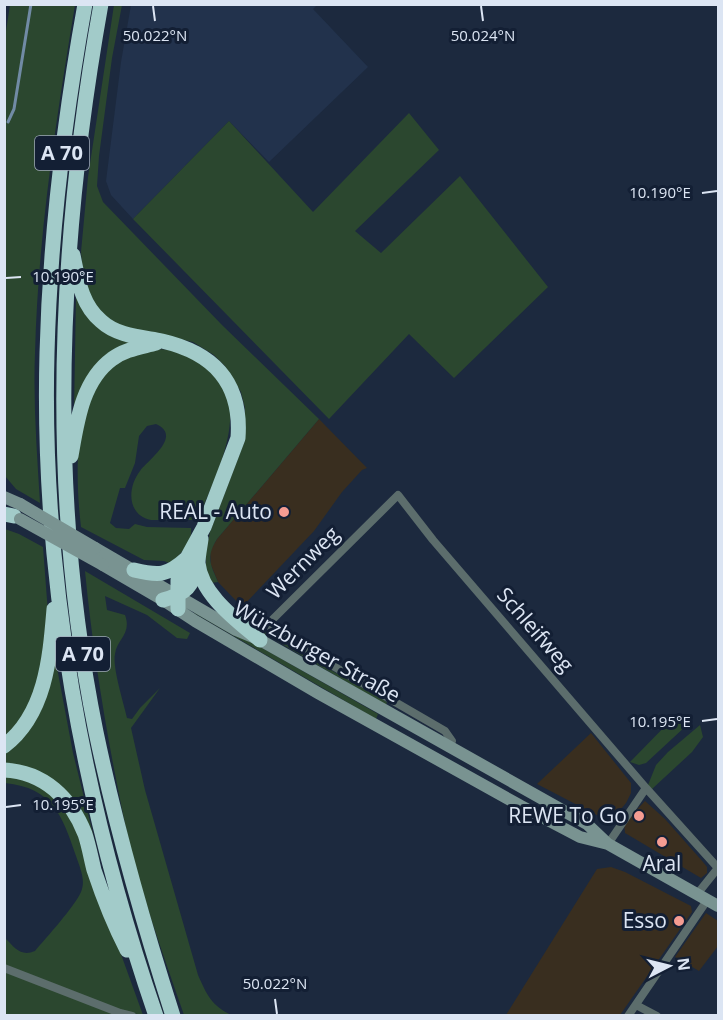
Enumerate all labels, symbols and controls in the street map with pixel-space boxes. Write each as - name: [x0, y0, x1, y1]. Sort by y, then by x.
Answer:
- text: 50.022°N: [123, 25, 187, 45]
- text: 50.024°N: [451, 25, 515, 45]
- road number: A 70: [35, 136, 89, 170]
- text: 10.190°E: [629, 182, 691, 202]
- text: 10.190°E: [32, 266, 94, 286]
- place label: REAL - Auto: [159, 497, 272, 525]
- marker: REAL - Auto: [277, 505, 291, 519]
- street label: Wernweg: [260, 520, 345, 605]
- street label: Schleifweg: [491, 581, 580, 678]
- street label: Würzburger Straße: [229, 594, 406, 709]
- road number: A 70: [56, 637, 110, 671]
- text: 10.195°E: [629, 711, 691, 731]
- text: 10.195°E: [32, 794, 94, 814]
- place label: REWE To Go: [508, 801, 627, 829]
- marker: REWE To Go: [632, 809, 646, 823]
- marker: Aral: [655, 835, 669, 849]
- place label: Aral: [643, 849, 681, 877]
- place label: Esso: [623, 906, 667, 934]
- marker: Esso: [672, 914, 686, 928]
- north arrow: [639, 936, 699, 996]
- text: N: [672, 956, 696, 972]
- text: 50.022°N: [243, 973, 307, 993]

